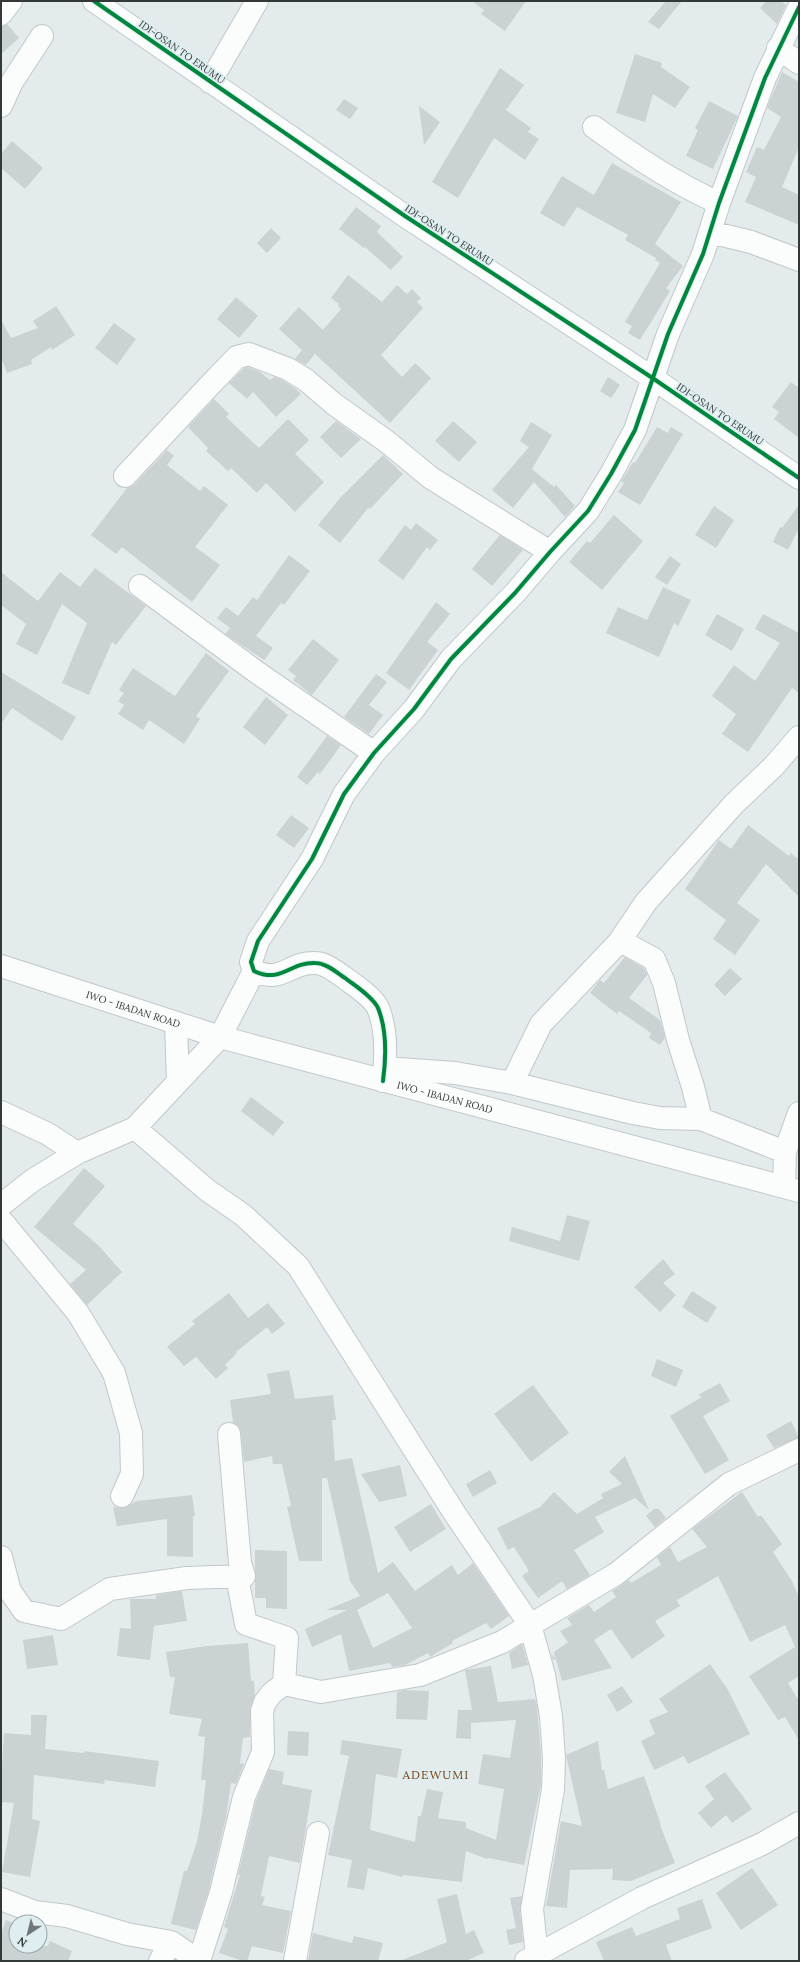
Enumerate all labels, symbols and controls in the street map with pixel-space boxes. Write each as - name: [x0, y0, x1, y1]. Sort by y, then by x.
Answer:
- street label: IDI-OSAN TO ERUMU: [136, 17, 228, 87]
- street label: IDI-OSAN TO ERUMU: [402, 202, 496, 269]
- street label: IDI-OSAN TO ERUMU: [674, 380, 767, 448]
- street label: IWO - IBADAN ROAD: [84, 987, 182, 1030]
- street label: IWO - IBADAN ROAD: [396, 1078, 494, 1116]
- district label: ADEWUMI: [402, 1767, 469, 1782]
- north arrow: [8, 1914, 48, 1954]
- text: N: [14, 1934, 30, 1950]

